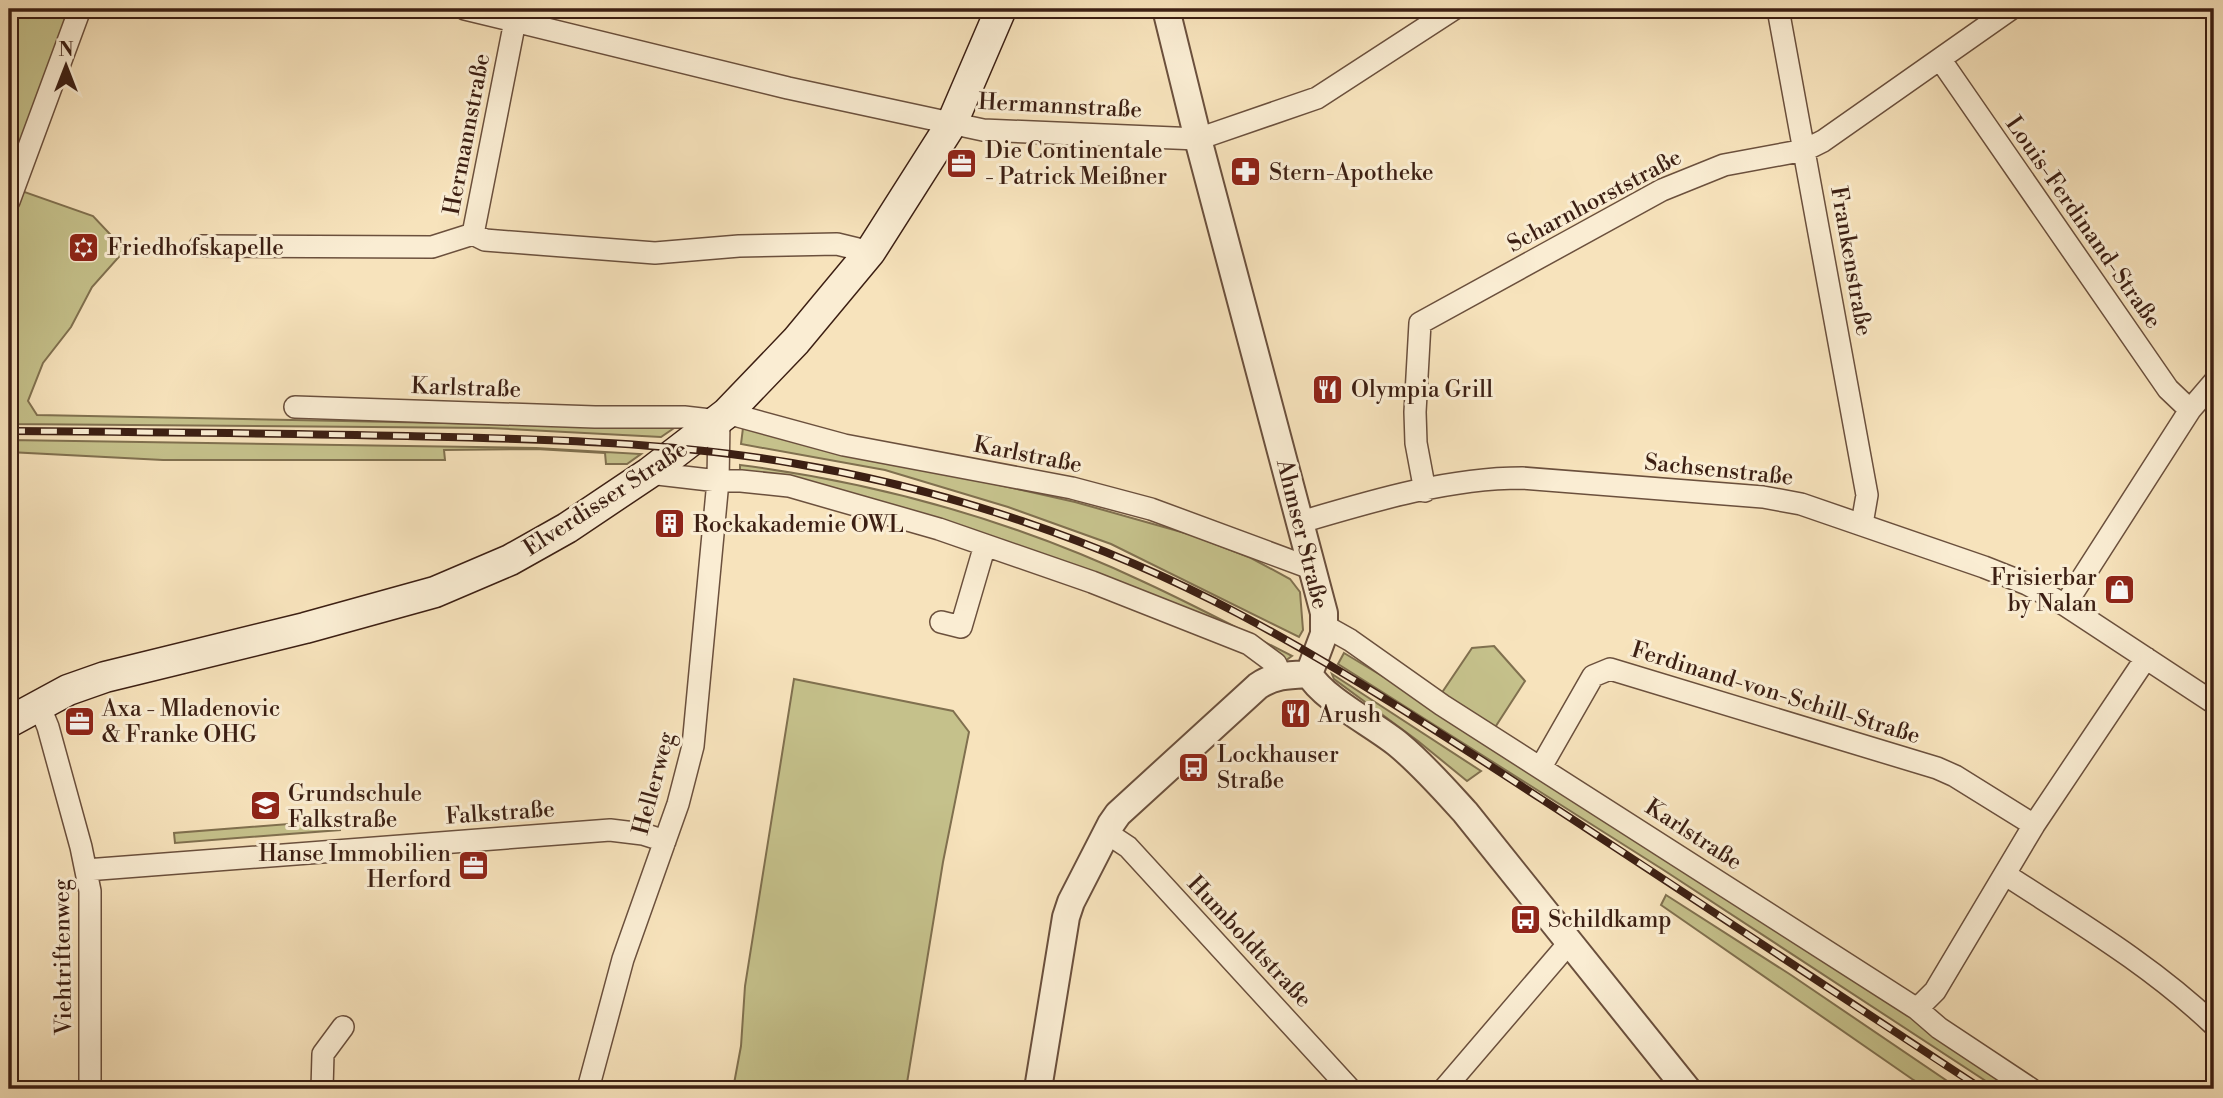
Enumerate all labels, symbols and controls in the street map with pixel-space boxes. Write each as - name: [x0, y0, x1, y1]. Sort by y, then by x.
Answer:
- north arrow: [32, 32, 102, 102]
- text: N: [58, 38, 74, 62]
- street label: Hermannstraße: [438, 51, 496, 217]
- street label: Hermannstraße: [977, 88, 1143, 124]
- street label: Louis-Ferdinand-Straße: [1999, 111, 2167, 334]
- place label: Die Continentale - Patrick Meißner: [985, 137, 1167, 191]
- street label: Scharnhorststraße: [1503, 143, 1686, 259]
- office icon: Die Continentale - Patrick Meißner: [945, 146, 979, 180]
- pharmacy icon: Stern-Apotheke: [1229, 155, 1263, 189]
- place label: Stern-Apotheke: [1269, 159, 1434, 187]
- street label: Frankenstraße: [1824, 184, 1878, 338]
- synagogue icon: Friedhofskapelle: [67, 230, 101, 264]
- place label: Friedhofskapelle: [107, 234, 284, 262]
- street label: Karlstraße: [410, 372, 521, 404]
- restaurant icon: Olympia Grill: [1311, 372, 1345, 406]
- place label: Olympia Grill: [1351, 376, 1493, 404]
- street label: Karlstraße: [971, 431, 1085, 479]
- street label: Elverdisser Straße: [518, 435, 693, 562]
- street label: Sachsenstraße: [1643, 448, 1795, 492]
- street label: Ahmser Straße: [1270, 455, 1334, 612]
- building icon: Rockakademie OWL: [653, 507, 687, 541]
- place label: Rockakademie OWL: [693, 511, 904, 539]
- place label: Frisierbar by Nalan: [1990, 564, 2097, 618]
- shop icon: Frisierbar by Nalan: [2103, 573, 2137, 607]
- street label: Ferdinand-von-Schill-Straße: [1628, 636, 1923, 750]
- place label: Axa - Mladenovic & Franke OHG: [101, 695, 280, 749]
- restaurant icon: Arush: [1278, 697, 1312, 731]
- place label: Arush: [1317, 701, 1382, 729]
- office icon: Axa - Mladenovic & Franke OHG: [62, 704, 96, 738]
- street label: Hellerweg: [627, 729, 681, 838]
- place label: Lockhauser Straße: [1217, 741, 1339, 795]
- bus stop icon: Lockhauser Straße: [1177, 750, 1211, 784]
- place label: Grundschule Falkstraße: [288, 780, 422, 834]
- school or university icon: Grundschule Falkstraße: [248, 789, 282, 823]
- street label: Karlstraße: [1640, 793, 1747, 877]
- street label: Falkstraße: [445, 795, 556, 831]
- place label: Hanse Immobilien Herford: [258, 840, 451, 894]
- office icon: Hanse Immobilien Herford: [457, 849, 491, 883]
- street label: Humboldtstraße: [1181, 870, 1318, 1013]
- street label: Viehtriftenweg: [48, 879, 78, 1036]
- bus stop icon: Schildkamp: [1508, 902, 1542, 936]
- place label: Schildkamp: [1548, 906, 1672, 934]

